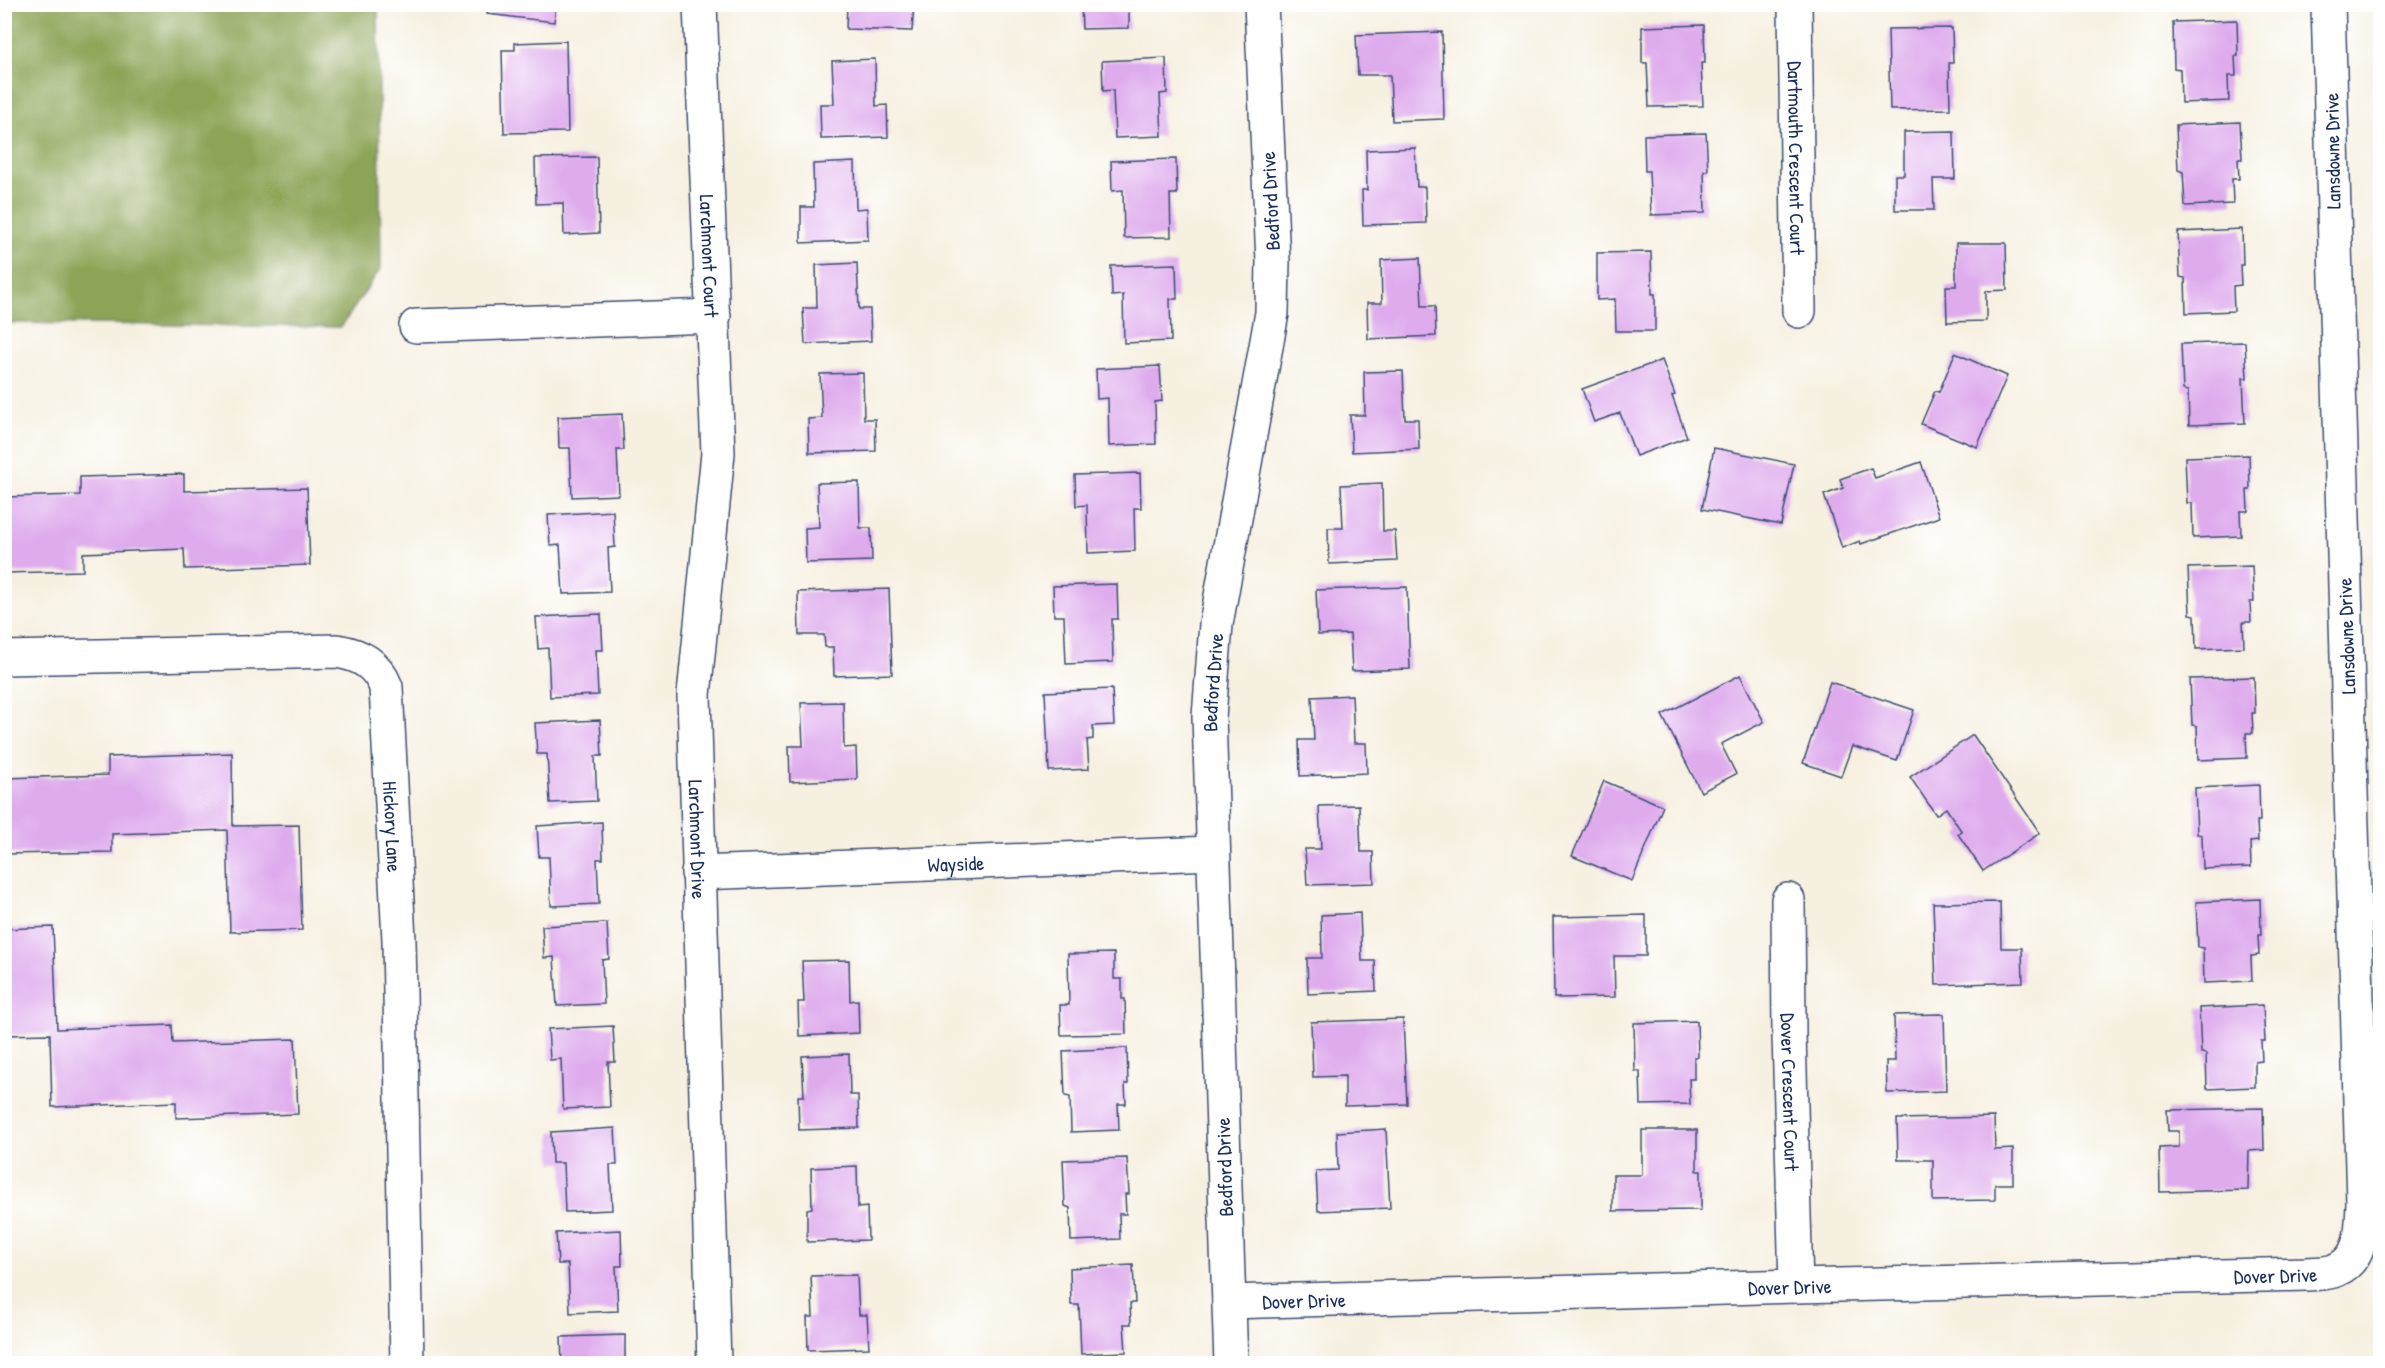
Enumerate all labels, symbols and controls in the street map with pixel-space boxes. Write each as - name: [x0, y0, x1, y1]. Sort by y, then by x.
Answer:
- street label: Dartmouth Crescent Court: [1782, 61, 1812, 256]
- street label: Lansdowne Drive: [2317, 93, 2347, 209]
- street label: Bedford Drive: [1254, 151, 1286, 251]
- street label: Larchmont Court: [694, 194, 726, 319]
- street label: Lansdowne Drive: [2330, 577, 2362, 695]
- street label: Bedford Drive: [1195, 632, 1229, 732]
- street label: Larchmont Drive: [683, 779, 714, 899]
- street label: Hickory Lane: [377, 780, 409, 873]
- street label: Wayside: [927, 848, 985, 878]
- street label: Dover Crescent Court: [1775, 1013, 1806, 1172]
- street label: Bedford Drive: [1209, 1117, 1239, 1217]
- street label: Dover Drive: [2234, 1260, 2318, 1289]
- street label: Dover Drive: [1748, 1272, 1832, 1301]
- street label: Dover Drive: [1262, 1285, 1346, 1315]

